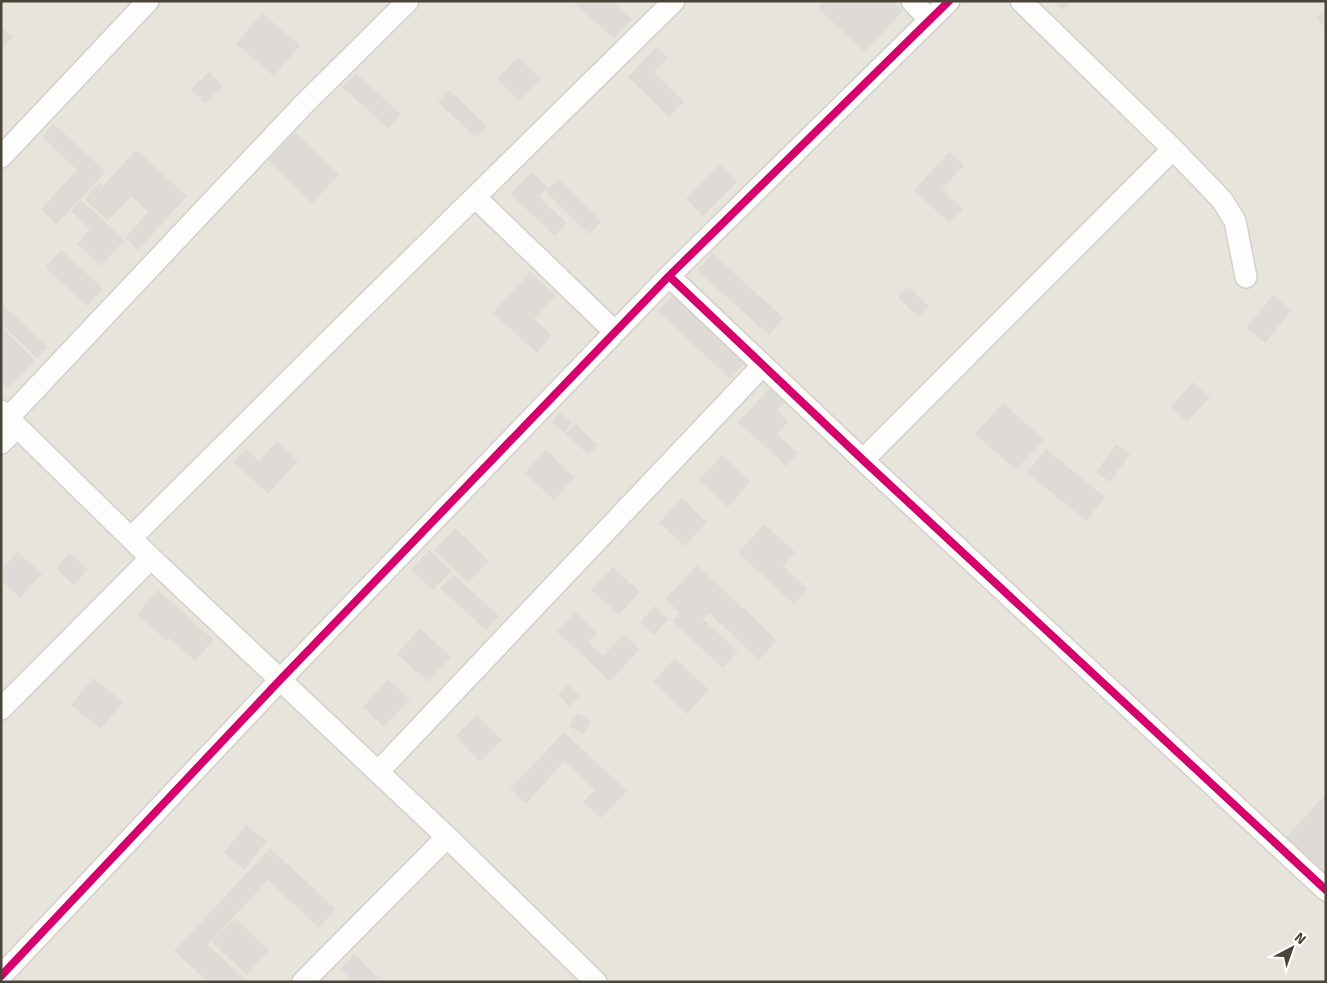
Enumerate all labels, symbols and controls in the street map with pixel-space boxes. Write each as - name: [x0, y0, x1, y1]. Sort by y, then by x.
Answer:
- north arrow: [1267, 923, 1317, 973]
- text: N: [1291, 929, 1309, 948]

